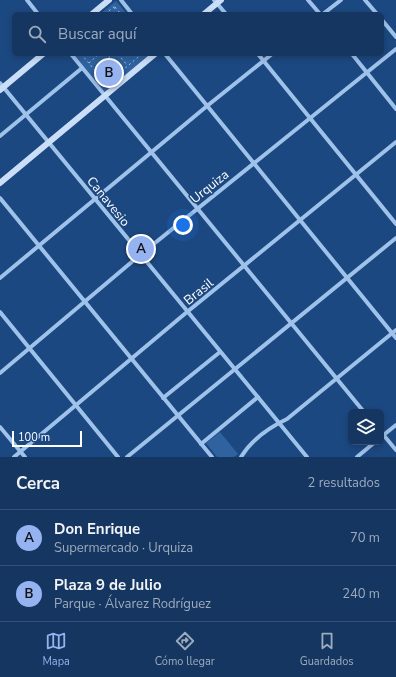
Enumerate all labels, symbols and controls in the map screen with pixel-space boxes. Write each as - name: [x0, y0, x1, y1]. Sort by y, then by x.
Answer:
- search box: [12, 12, 384, 56]
- icon: search: [26, 23, 48, 45]
- text: Buscar aquí: [58, 24, 136, 44]
- pin: B: [96, 58, 122, 88]
- street label: Urquiza: [187, 166, 233, 208]
- street label: Canavesio: [82, 173, 134, 230]
- your location: [173, 215, 193, 235]
- pin: A: [128, 234, 154, 264]
- street label: Brasil: [180, 274, 217, 309]
- map controls: [348, 409, 384, 445]
- button: layers: [348, 409, 384, 445]
- scale bar: [12, 429, 82, 448]
- text: 100 m: [18, 430, 50, 445]
- text: Cerca: [16, 472, 60, 495]
- text: 2 resultados: [308, 474, 380, 492]
- text: Don Enrique: [54, 519, 140, 539]
- text: A: [24, 529, 34, 547]
- text: 70 m: [350, 529, 380, 547]
- text: Supermercado · Urquiza: [54, 539, 193, 557]
- text: Plaza 9 de Julio: [54, 575, 162, 595]
- text: B: [25, 585, 33, 603]
- text: 240 m: [342, 585, 380, 603]
- text: Parque · Álvarez Rodríguez: [54, 595, 211, 613]
- tab: Mapa: [42, 630, 70, 669]
- tab: Cómo llegar: [155, 630, 215, 669]
- tab: Guardados: [300, 630, 354, 669]

